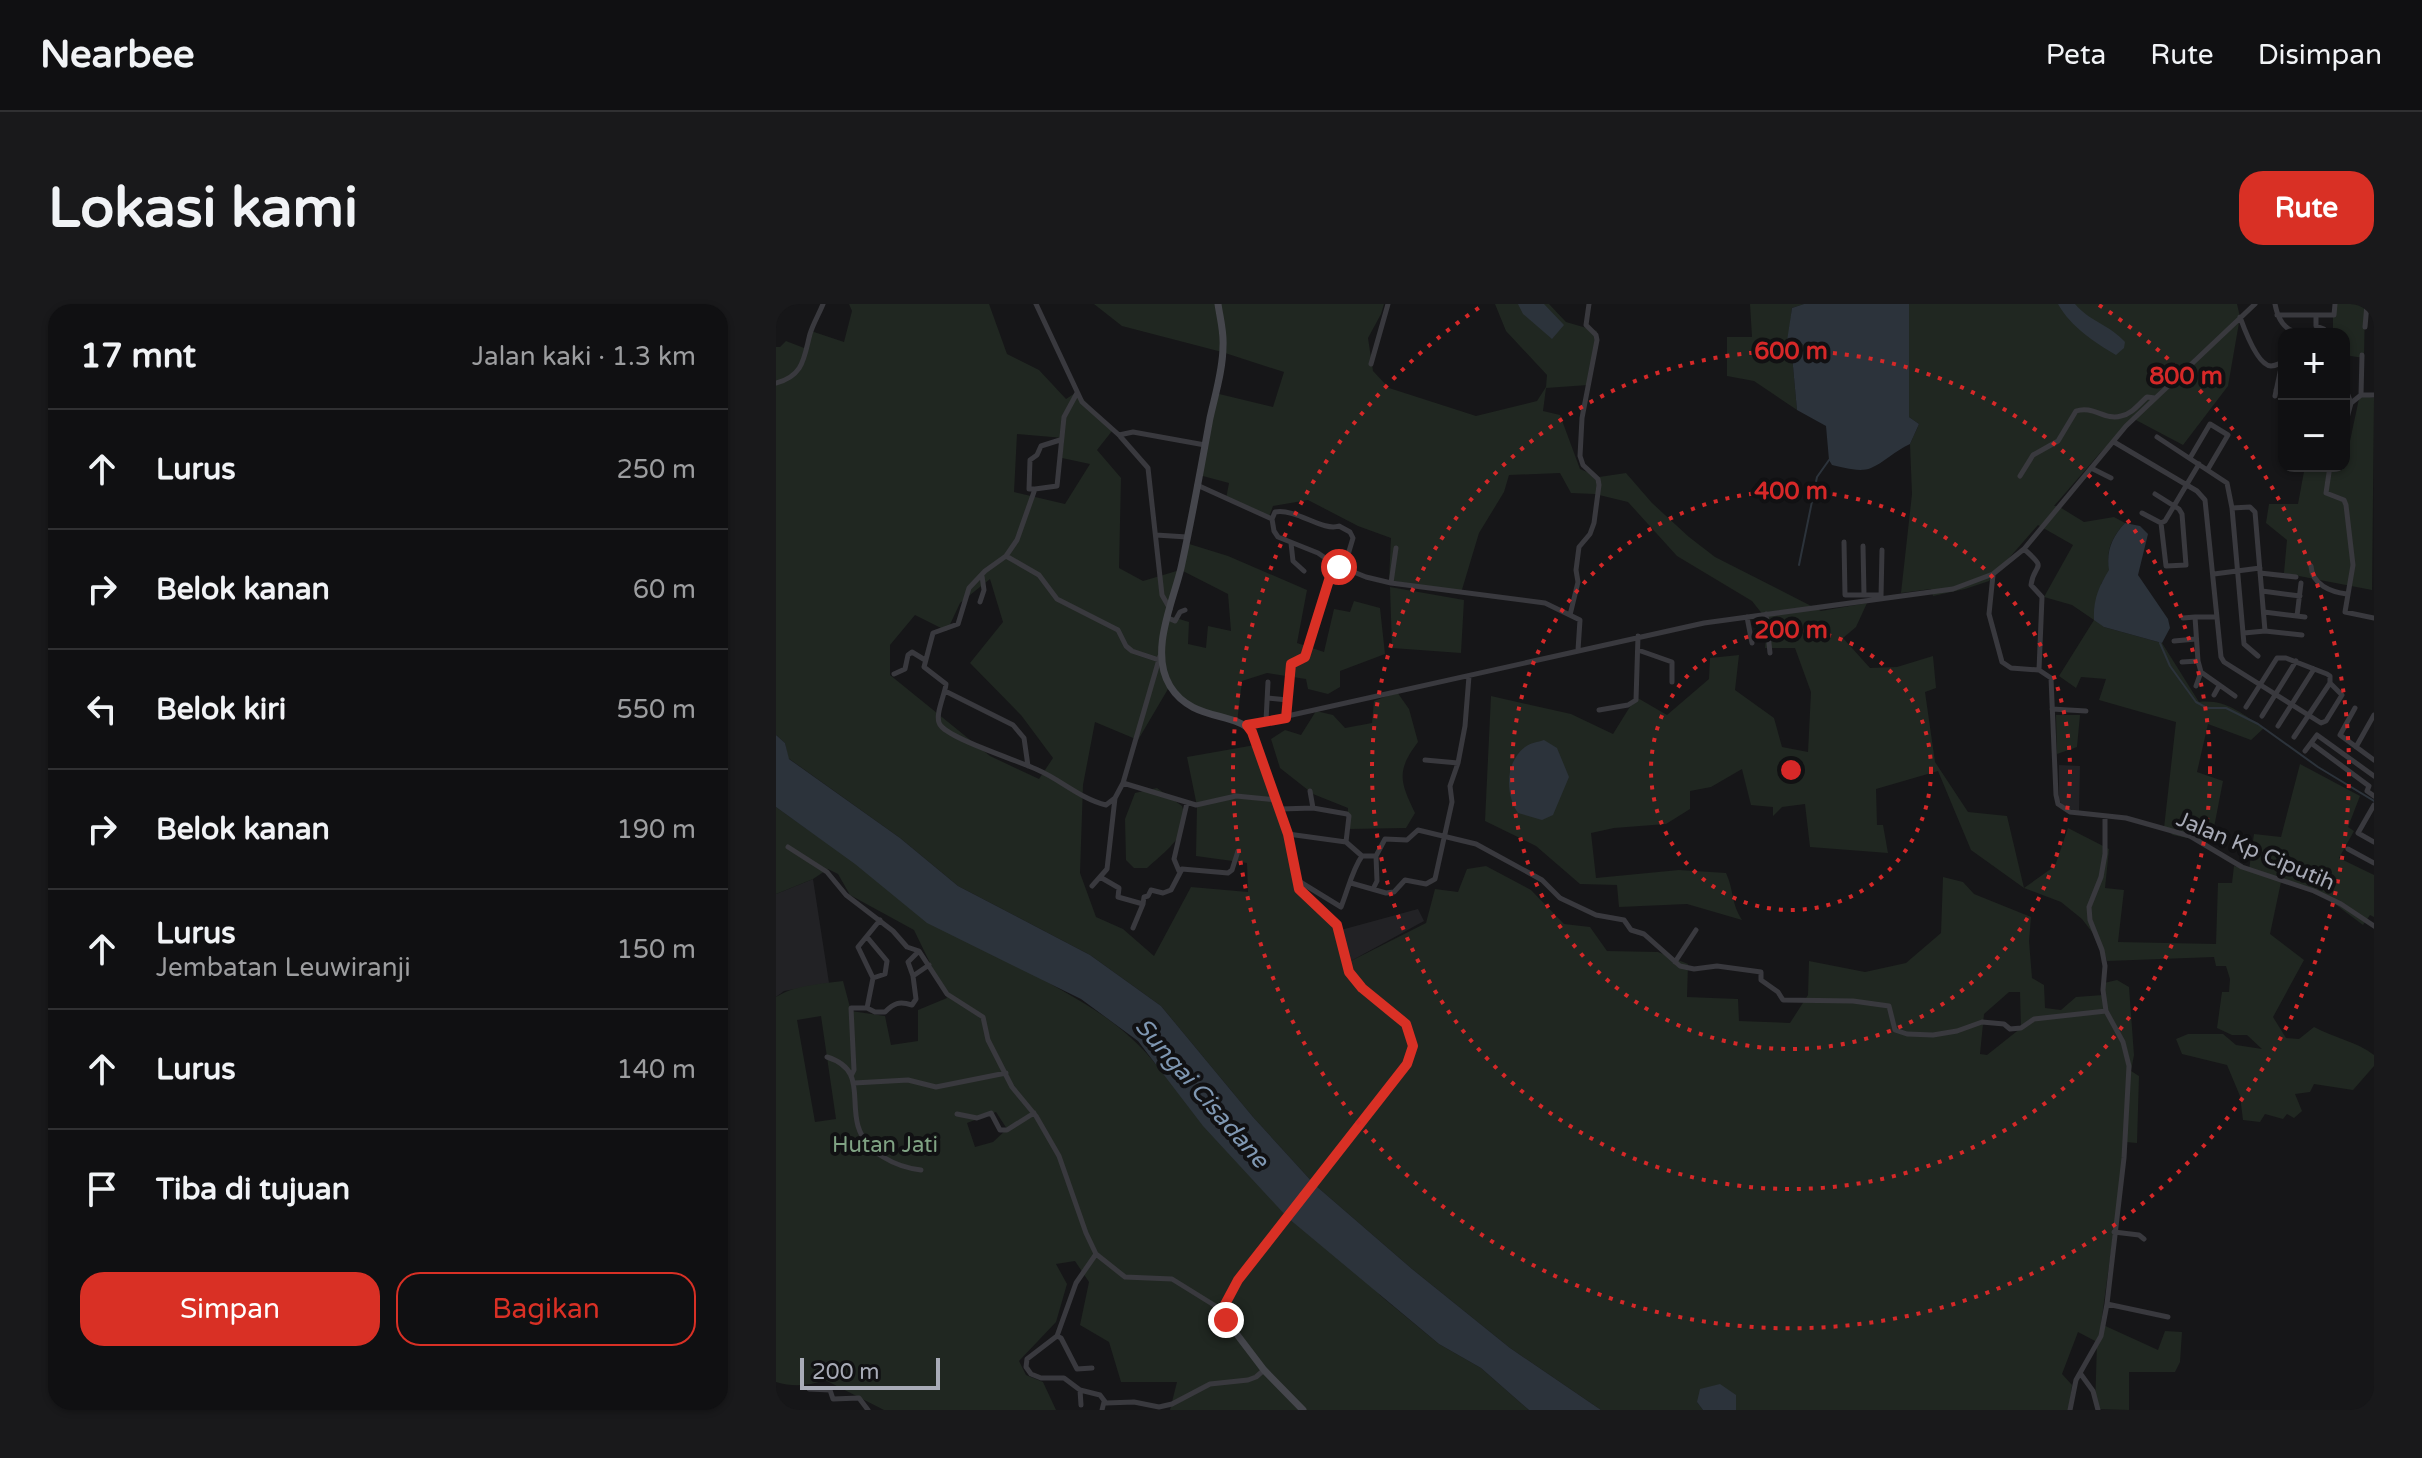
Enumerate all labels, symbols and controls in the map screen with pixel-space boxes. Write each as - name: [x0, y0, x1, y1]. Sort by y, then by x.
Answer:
- text: Nearbee: [40, 32, 194, 78]
- text: Peta: [2046, 38, 2106, 72]
- text: Rute: [2150, 38, 2214, 72]
- text: Disimpan: [2258, 38, 2382, 72]
- button: Rute: [2239, 171, 2374, 245]
- text: Lokasi kami: [48, 175, 358, 242]
- map controls: [2278, 328, 2350, 472]
- button: +: [2278, 328, 2350, 400]
- text: 17 mnt: [80, 336, 196, 377]
- text: 600 m: [1754, 337, 1828, 366]
- text: Jalan kaki · 1.3 km: [472, 341, 696, 372]
- text: 800 m: [2149, 362, 2223, 391]
- button: −: [2278, 400, 2350, 472]
- icon: ahead: [80, 447, 124, 491]
- text: Lurus: [156, 451, 236, 488]
- text: 250 m: [616, 454, 696, 485]
- text: 400 m: [1754, 477, 1828, 506]
- route start: [1321, 549, 1357, 585]
- icon: right: [80, 567, 124, 611]
- text: Belok kanan: [156, 571, 330, 608]
- text: 60 m: [633, 574, 696, 605]
- text: 200 m: [1754, 616, 1828, 645]
- icon: left: [80, 687, 124, 731]
- text: Belok kiri: [156, 691, 286, 728]
- text: 550 m: [616, 694, 696, 725]
- centre of rings: [1777, 756, 1805, 784]
- street label: Jalan Kp Ciputih: [2173, 806, 2339, 896]
- icon: right: [80, 807, 124, 851]
- text: Belok kanan: [156, 811, 330, 848]
- text: 190 m: [616, 814, 696, 845]
- text: Lurus: [156, 915, 236, 952]
- icon: ahead: [80, 927, 124, 971]
- text: 150 m: [616, 934, 696, 965]
- text: Jembatan Leuwiranji: [156, 952, 411, 983]
- water label: Sungai Cisadane: [1129, 1012, 1276, 1175]
- icon: ahead: [80, 1047, 124, 1091]
- text: Lurus: [156, 1051, 236, 1088]
- text: 140 m: [616, 1054, 696, 1085]
- park label: Hutan Jati: [832, 1132, 938, 1158]
- icon: arrive: [80, 1167, 124, 1211]
- text: Tiba di tujuan: [156, 1171, 350, 1208]
- button: Simpan: [80, 1272, 380, 1346]
- button: Bagikan: [396, 1272, 696, 1346]
- route end: [1208, 1302, 1244, 1338]
- scale bar: [800, 1354, 940, 1390]
- text: 200 m: [812, 1359, 879, 1385]

